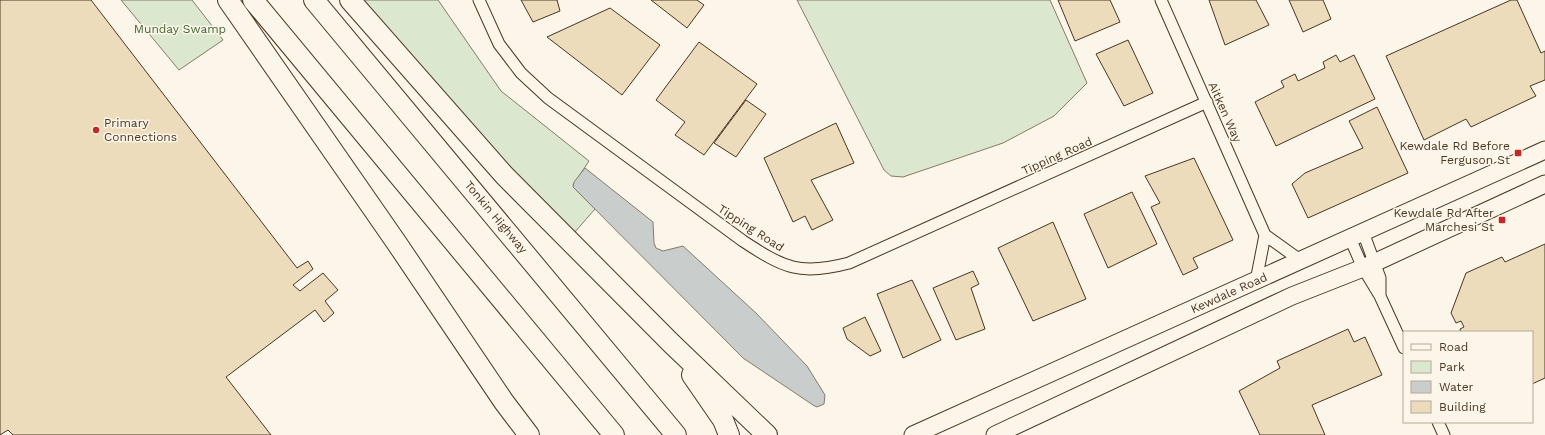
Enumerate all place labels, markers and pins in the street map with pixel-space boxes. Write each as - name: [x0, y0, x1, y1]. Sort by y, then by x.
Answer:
- place label: Primary Connections: [104, 116, 177, 144]
- marker: Primary Connections: [91, 125, 101, 135]
- place label: Kewdale Rd Before Ferguson St: [1400, 139, 1510, 167]
- marker: Kewdale Rd Before Ferguson St: [1513, 148, 1523, 158]
- place label: Kewdale Rd After Marchesi St: [1393, 206, 1494, 234]
- marker: Kewdale Rd After Marchesi St: [1497, 215, 1507, 225]

